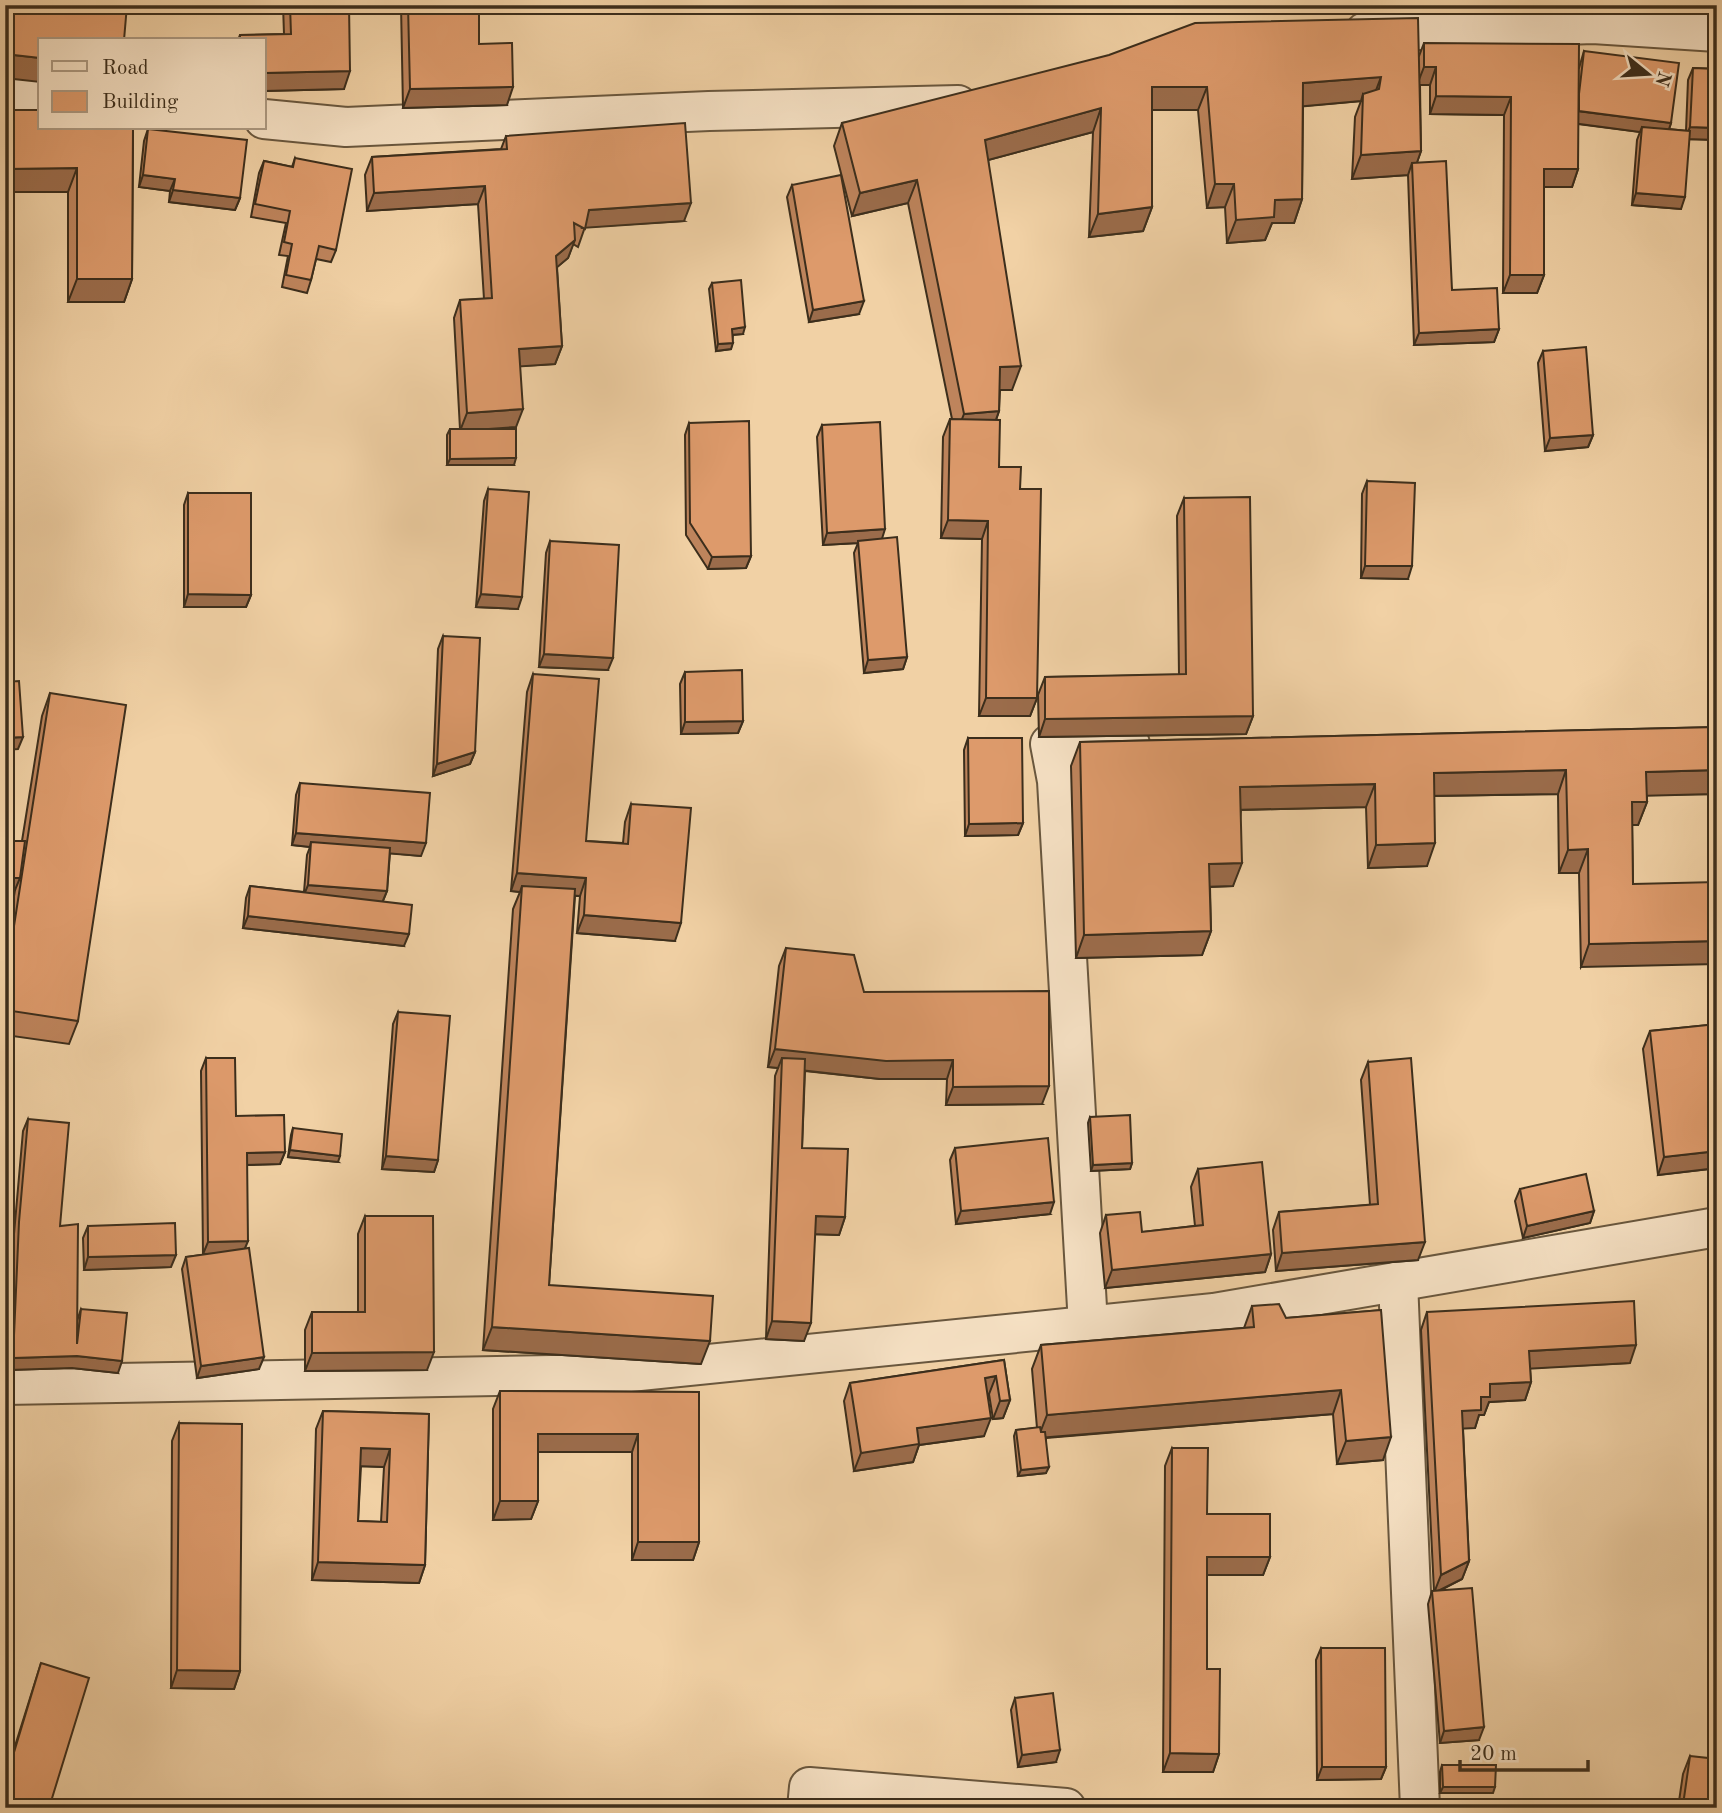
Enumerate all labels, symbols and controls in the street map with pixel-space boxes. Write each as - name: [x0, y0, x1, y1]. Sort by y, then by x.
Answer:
- legend: [38, 38, 266, 130]
- north arrow: [1614, 38, 1684, 108]
- text: Road: [102, 58, 149, 79]
- text: N: [1650, 69, 1673, 89]
- text: Building: [102, 92, 179, 113]
- scale bar: [1460, 1729, 1587, 1773]
- text: 20 m: [1470, 1744, 1517, 1765]

